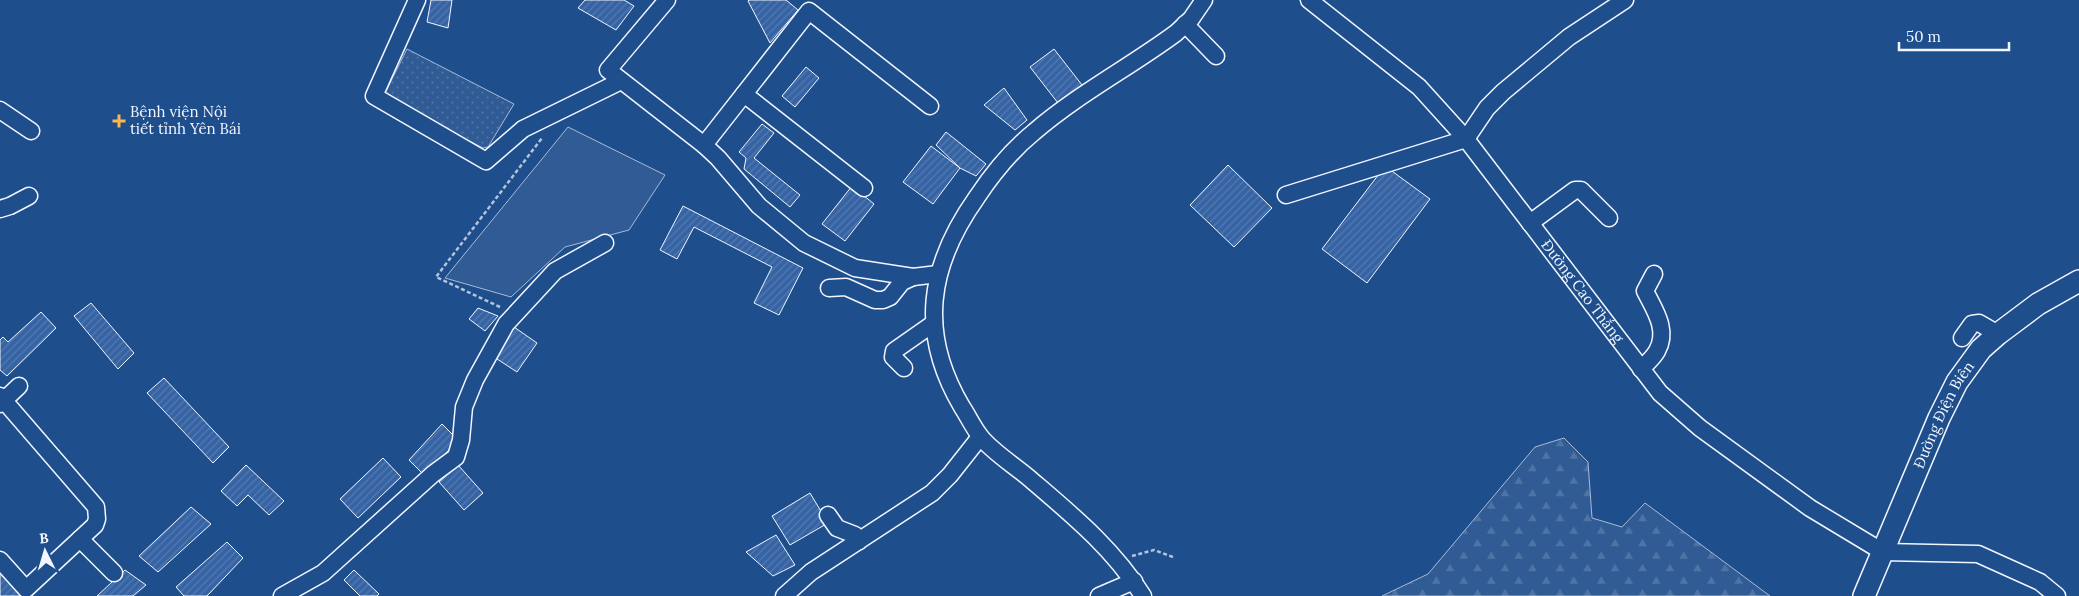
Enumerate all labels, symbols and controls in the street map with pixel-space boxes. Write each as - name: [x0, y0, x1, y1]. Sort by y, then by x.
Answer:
- scale bar: [1899, 20, 2009, 52]
- text: 50 m: [1906, 27, 1941, 46]
- place label: Bệnh viện Nội tiết tỉnh Yên Bái: [130, 102, 241, 138]
- marker: Bệnh viện Nội tiết tỉnh Yên Bái: [112, 114, 126, 128]
- street label: Đường Cao Thắng: [1537, 236, 1629, 347]
- street label: Đường Điện Biên: [1909, 357, 1978, 471]
- north arrow: [20, 526, 70, 576]
- text: B: [38, 529, 49, 547]

